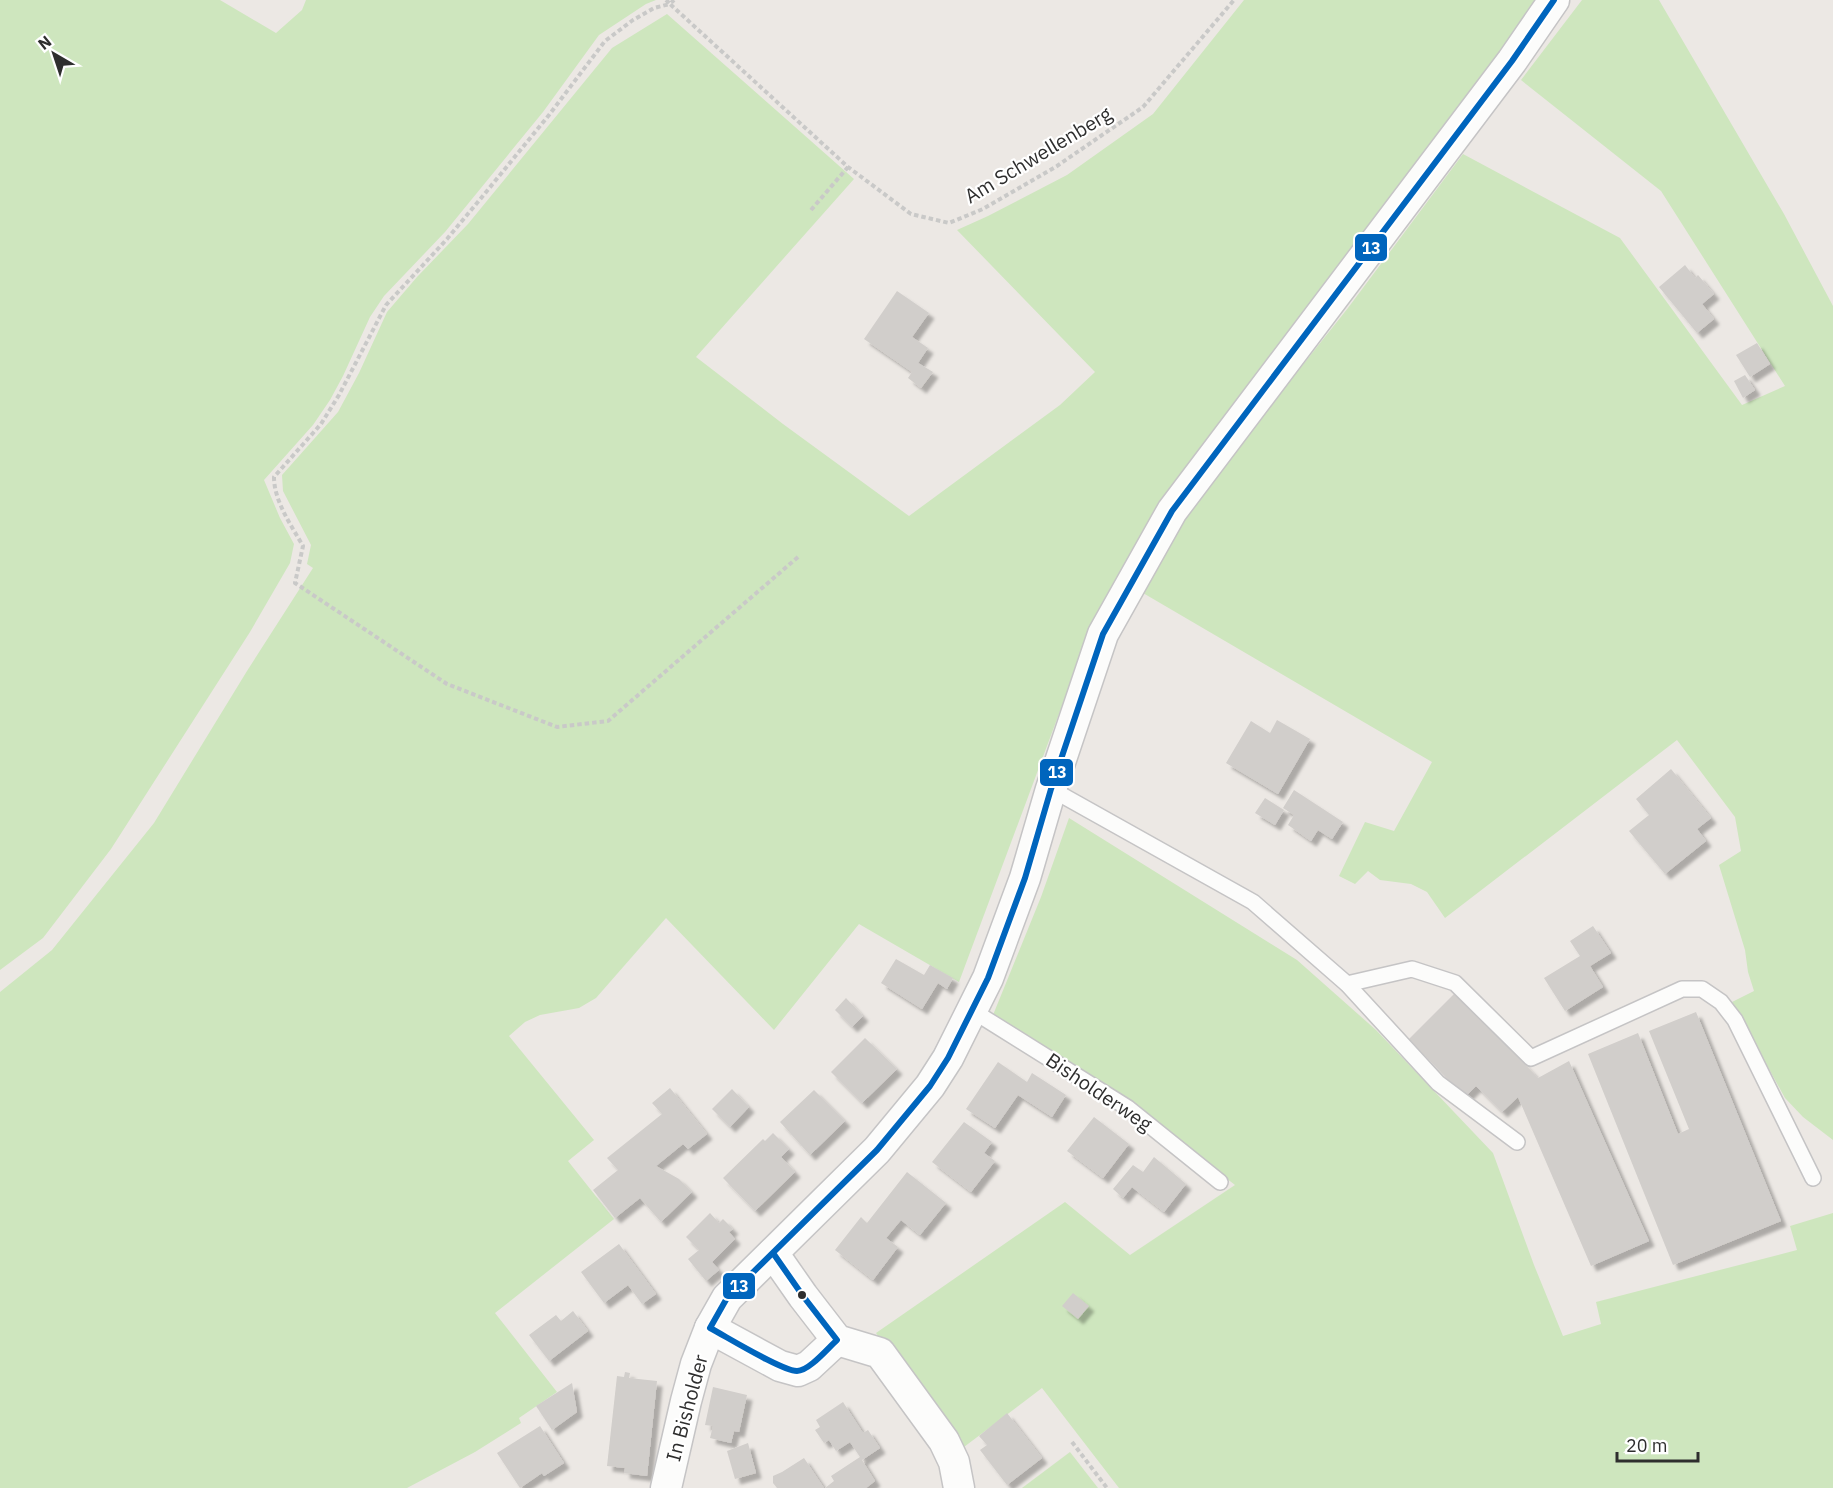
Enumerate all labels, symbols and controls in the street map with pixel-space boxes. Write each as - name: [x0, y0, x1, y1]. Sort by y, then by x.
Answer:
- north arrow: [24, 24, 84, 84]
- text: N: [34, 31, 55, 54]
- street label: Am Schwellenberg: [959, 100, 1117, 209]
- line badge: 13: [1354, 233, 1388, 262]
- text: 13: [1361, 238, 1381, 258]
- line badge: 13: [1039, 758, 1074, 787]
- text: 13: [1047, 762, 1067, 782]
- street label: Bisholderweg: [1041, 1046, 1158, 1137]
- line badge: 13: [722, 1272, 756, 1300]
- text: 13: [729, 1276, 749, 1296]
- unlabelled marker: [796, 1289, 808, 1301]
- street label: In Bisholder: [659, 1351, 714, 1464]
- scale bar: [1617, 1425, 1698, 1463]
- text: 20 m: [1626, 1434, 1668, 1457]

